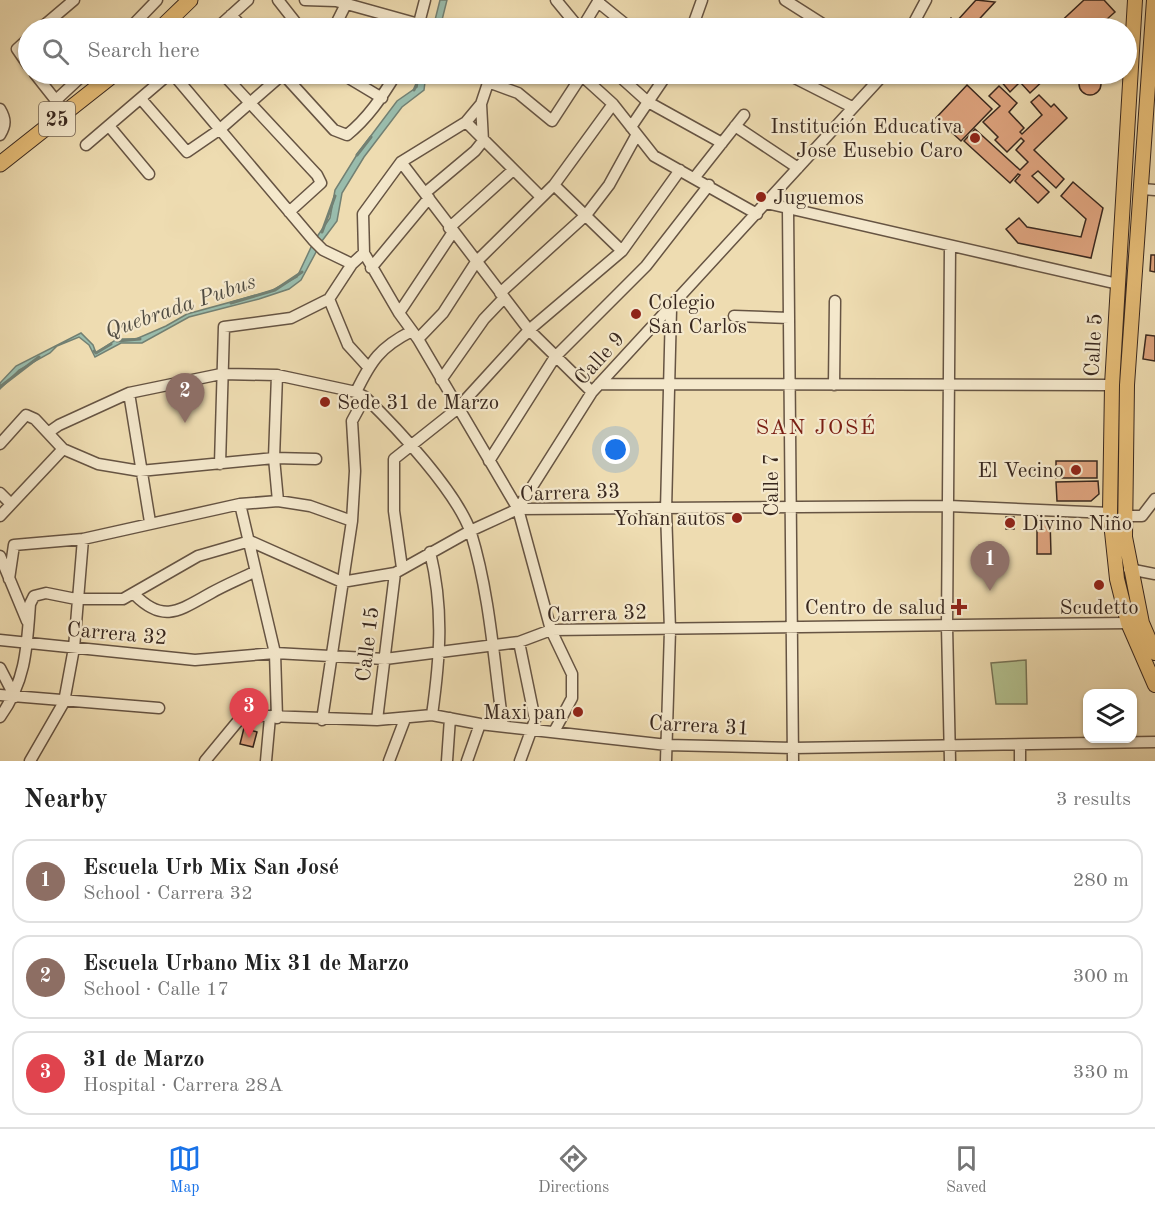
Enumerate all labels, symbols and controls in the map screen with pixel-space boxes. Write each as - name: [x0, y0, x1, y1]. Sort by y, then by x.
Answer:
- search box: [18, 18, 1137, 84]
- icon: search: [39, 35, 72, 68]
- text: Search here: [87, 40, 200, 62]
- road number: 25: [39, 102, 75, 136]
- place label: Institución Educativa Jose Eusebio Caro: [770, 117, 963, 162]
- marker: Institución Educativa Jose Eusebio Caro: [968, 131, 982, 145]
- place label: Juguemos: [773, 188, 864, 209]
- marker: Juguemos: [754, 190, 768, 204]
- water label: Quebrada Pubus: [102, 271, 259, 343]
- place label: Colegio San Carlos: [648, 293, 747, 338]
- marker: Colegio San Carlos: [629, 307, 643, 321]
- street label: Calle 5: [1082, 313, 1107, 377]
- street label: Calle 9: [571, 328, 629, 390]
- pin: 2: [166, 374, 204, 423]
- place label: Sede 31 de Marzo: [337, 393, 499, 414]
- marker: Sede 31 de Marzo: [318, 395, 332, 409]
- district label: SAN JOSÉ: [755, 414, 877, 439]
- your location: [601, 435, 630, 464]
- street label: Calle 7: [762, 453, 783, 517]
- place label: El Vecino: [978, 461, 1064, 482]
- marker: El Vecino: [1069, 463, 1083, 477]
- street label: Carrera 33: [519, 481, 621, 506]
- place label: Yohan autos: [613, 509, 725, 530]
- marker: Yohan autos: [730, 511, 744, 525]
- place label: Divino Niño: [1022, 514, 1132, 535]
- marker: Divino Niño: [1003, 516, 1017, 530]
- pin: 1: [970, 542, 1010, 591]
- marker: Scudetto: [1092, 578, 1106, 592]
- place label: Centro de salud: [805, 598, 946, 619]
- marker: Centro de salud: [950, 598, 968, 616]
- place label: Scudetto: [1059, 598, 1139, 619]
- street label: Carrera 32: [546, 602, 648, 627]
- street label: Calle 15: [353, 605, 384, 683]
- street label: Carrera 32: [66, 620, 168, 649]
- pin: 3: [230, 688, 268, 738]
- map controls: [1083, 689, 1137, 743]
- button: layers: [1083, 689, 1137, 743]
- place label: Maxi pan: [483, 703, 566, 724]
- marker: Maxi pan: [571, 705, 585, 719]
- street label: Carrera 31: [648, 713, 750, 740]
- text: Nearby: [24, 787, 108, 813]
- text: 3 results: [1056, 790, 1131, 810]
- text: Escuela Urb Mix San José: [83, 857, 339, 879]
- text: 1: [40, 871, 51, 891]
- text: 280 m: [1073, 871, 1129, 891]
- text: School · Carrera 32: [83, 884, 253, 904]
- text: Escuela Urbano Mix 31 de Marzo: [83, 953, 409, 975]
- text: 2: [40, 967, 51, 987]
- text: 300 m: [1073, 967, 1129, 987]
- text: School · Calle 17: [83, 980, 229, 1000]
- text: 31 de Marzo: [83, 1049, 205, 1071]
- text: 3: [40, 1063, 51, 1083]
- text: 330 m: [1073, 1063, 1129, 1083]
- text: Hospital · Carrera 28A: [83, 1076, 283, 1096]
- tab: Map: [168, 1142, 201, 1198]
- tab: Directions: [538, 1142, 609, 1198]
- tab: Saved: [946, 1142, 987, 1198]

